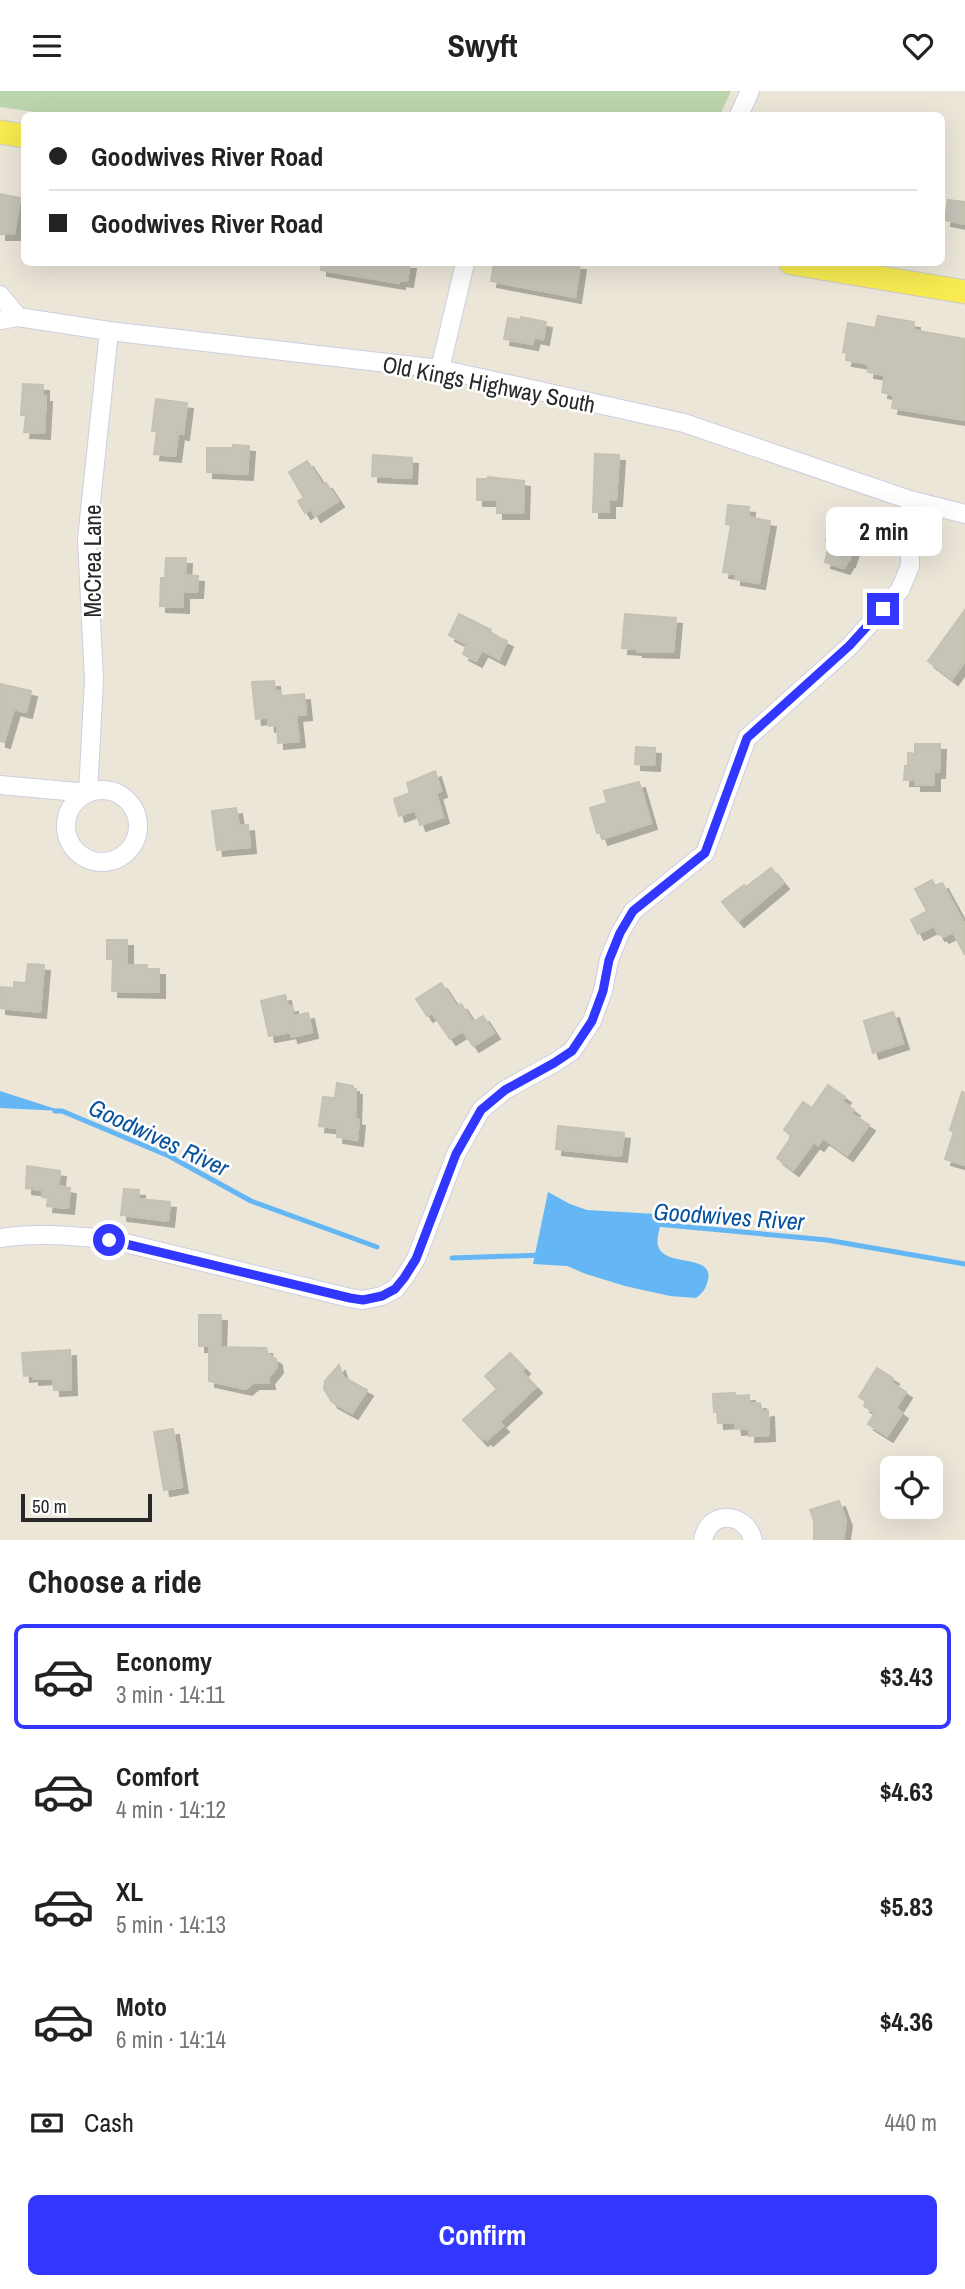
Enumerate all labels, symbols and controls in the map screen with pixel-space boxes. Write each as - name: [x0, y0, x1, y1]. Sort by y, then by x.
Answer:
- text: Swyft: [448, 24, 517, 67]
- icon: menu: [28, 27, 66, 65]
- icon: heart: [899, 27, 937, 65]
- text: Goodwives River Road: [91, 139, 323, 174]
- text: Goodwives River Road: [91, 206, 323, 241]
- street label: Old Kings Highway South: [380, 348, 598, 420]
- street label: McCrea Lane: [77, 504, 108, 618]
- callout: 2 min: [825, 507, 941, 557]
- text: 2 min: [859, 516, 909, 547]
- route end: [867, 593, 899, 625]
- water label: Goodwives River: [84, 1091, 235, 1184]
- water label: Goodwives River: [653, 1195, 807, 1237]
- route start: [93, 1224, 125, 1256]
- map controls: [880, 1456, 943, 1519]
- button: locate: [880, 1456, 943, 1519]
- scale bar: [21, 1491, 152, 1523]
- text: 50 m: [32, 1493, 67, 1519]
- text: Choose a ride: [28, 1560, 202, 1603]
- text: Economy: [116, 1644, 212, 1679]
- icon: car: [32, 1645, 95, 1708]
- text: $3.43: [880, 1659, 933, 1694]
- text: 3 min · 14:11: [116, 1679, 225, 1710]
- text: Comfort: [116, 1759, 199, 1794]
- icon: car: [32, 1760, 95, 1823]
- text: $4.63: [880, 1774, 933, 1809]
- text: 4 min · 14:12: [116, 1794, 226, 1825]
- text: XL: [116, 1874, 143, 1909]
- icon: car: [32, 1875, 95, 1938]
- text: $5.83: [880, 1889, 933, 1924]
- text: 5 min · 14:13: [116, 1909, 226, 1940]
- text: Moto: [116, 1989, 167, 2024]
- icon: car: [32, 1990, 95, 2053]
- text: $4.36: [880, 2004, 933, 2039]
- text: 6 min · 14:14: [116, 2024, 226, 2055]
- icon: cash: [28, 2104, 66, 2142]
- text: Cash: [84, 2105, 134, 2140]
- text: 440 m: [885, 2107, 937, 2138]
- button: Confirm: [28, 2195, 937, 2275]

